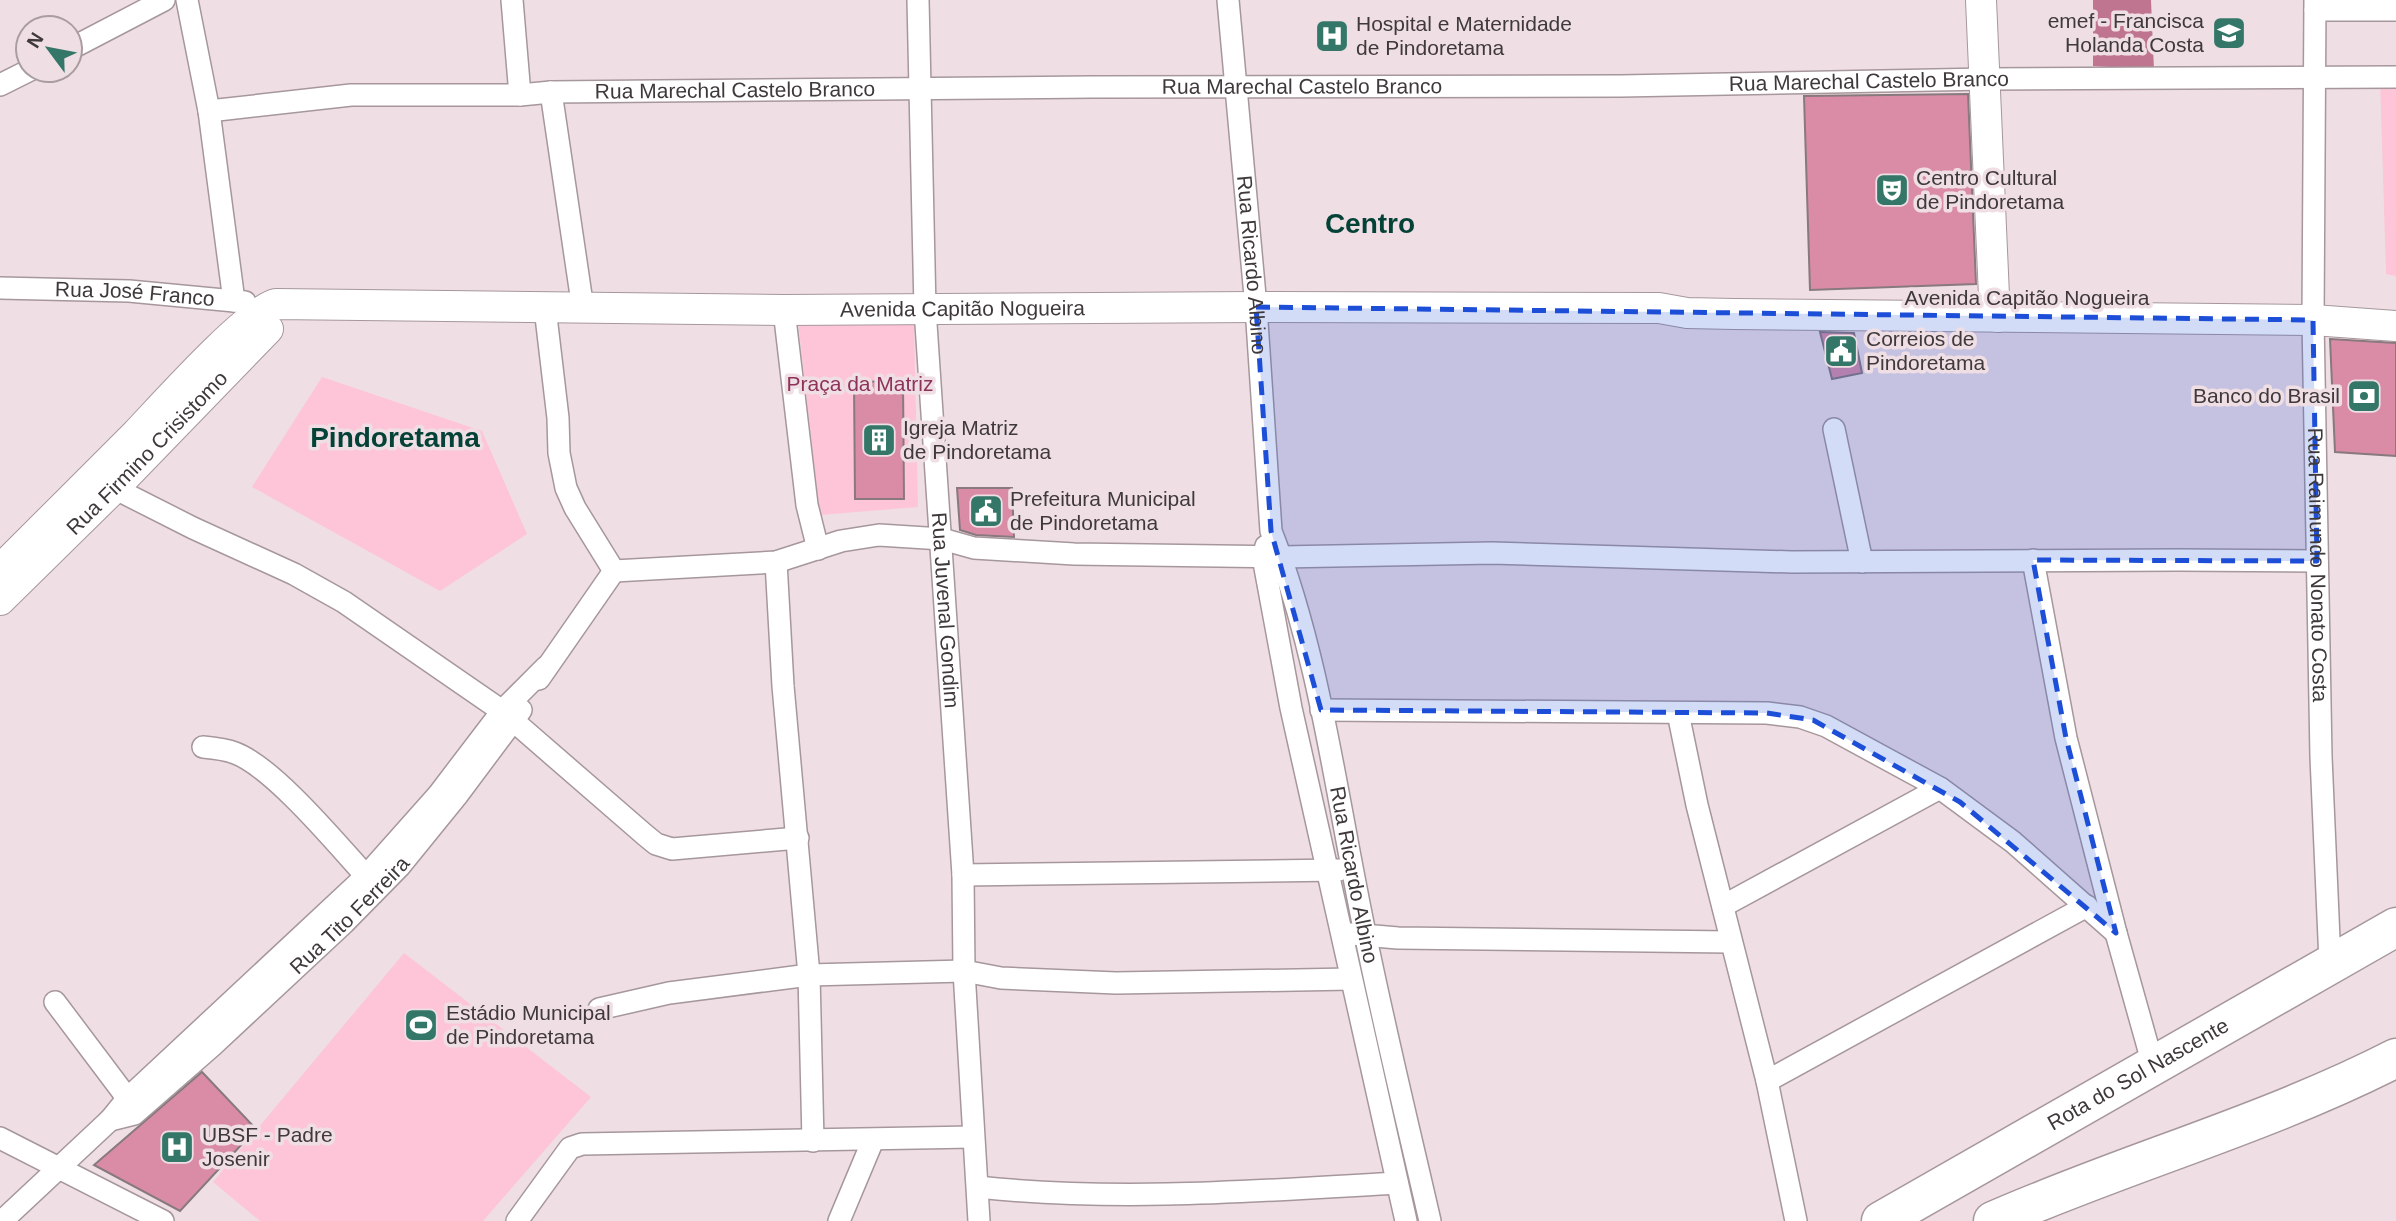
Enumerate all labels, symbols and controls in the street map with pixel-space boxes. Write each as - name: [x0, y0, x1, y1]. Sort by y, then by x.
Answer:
- place label: emef - Francisca Holanda Costa: [2048, 9, 2204, 56]
- place label: Hospital e Maternidade de Pindoretama: [1356, 12, 1572, 59]
- north arrow: [14, 14, 84, 84]
- school or university icon: emef - Francisca Holanda Costa: [2210, 14, 2248, 52]
- hospital icon: Hospital e Maternidade de Pindoretama: [1313, 17, 1351, 55]
- text: N: [22, 29, 48, 52]
- street label: Rua Marechal Castelo Branco: [1729, 67, 2009, 95]
- street label: Rua Marechal Castelo Branco: [1162, 74, 1442, 98]
- street label: Rua Marechal Castelo Branco: [595, 77, 875, 103]
- place label: Centro Cultural de Pindoretama: [1916, 166, 2065, 213]
- theatre icon: Centro Cultural de Pindoretama: [1873, 171, 1911, 209]
- street label: Rua Ricardo Albino: [1233, 174, 1271, 355]
- district label: Centro: [1325, 208, 1415, 239]
- street label: Rua José Franco: [55, 277, 216, 310]
- street label: Avenida Capitão Nogueira: [1905, 286, 2150, 309]
- street label: Avenida Capitão Nogueira: [840, 296, 1085, 321]
- place label: Correios de Pindoretama: [1866, 327, 1985, 374]
- public building icon: Correios de Pindoretama: [1822, 332, 1860, 370]
- street label: Rua Firmino Crisistomo: [62, 366, 232, 539]
- park label: Praça da Matriz: [786, 372, 934, 395]
- bank icon: Banco do Brasil: [2345, 377, 2383, 415]
- place label: Banco do Brasil: [2193, 384, 2340, 407]
- place label: Igreja Matriz de Pindoretama: [903, 416, 1052, 463]
- building icon: Igreja Matriz de Pindoretama: [860, 421, 898, 459]
- district label: Pindoretama: [310, 422, 480, 453]
- street label: Rua Raimundo Nonato Costa: [2304, 427, 2332, 703]
- place label: Prefeitura Municipal de Pindoretama: [1010, 487, 1196, 534]
- public building icon: Prefeitura Municipal de Pindoretama: [967, 492, 1005, 530]
- street label: Rua Juvenal Gondim: [928, 512, 964, 709]
- street label: Rua Ricardo Albino: [1326, 784, 1383, 965]
- street label: Rua Tito Ferreira: [285, 852, 414, 978]
- place label: Estádio Municipal de Pindoretama: [446, 1001, 611, 1048]
- sports icon: Estádio Municipal de Pindoretama: [402, 1006, 440, 1044]
- street label: Rota do Sol Nascente: [2043, 1013, 2232, 1134]
- place label: UBSF - Padre Josenir: [202, 1123, 333, 1170]
- hospital icon: UBSF - Padre Josenir: [158, 1128, 196, 1166]

